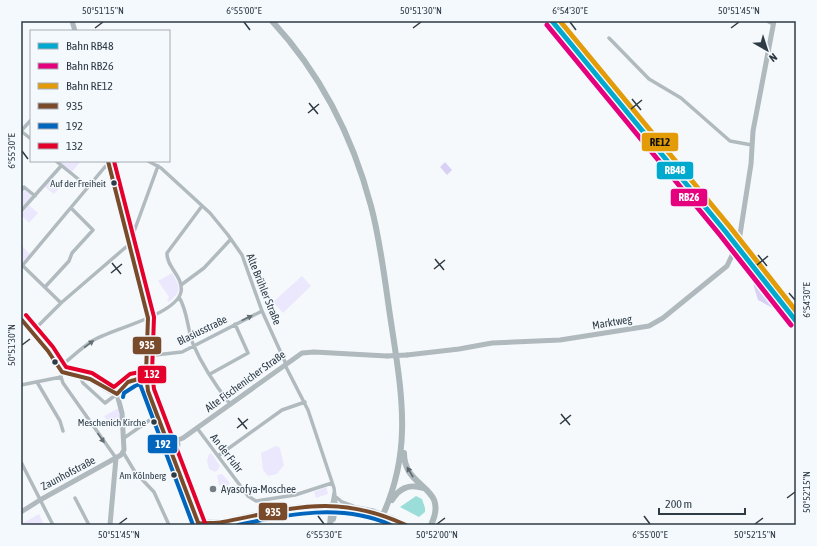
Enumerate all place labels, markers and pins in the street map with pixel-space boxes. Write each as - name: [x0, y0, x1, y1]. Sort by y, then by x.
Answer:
- place label: Auf der Freiheit: [50, 178, 106, 189]
- marker: Auf der Freiheit: [109, 178, 119, 188]
- unlabelled marker: [50, 357, 60, 367]
- place label: Meschenich Kirche: [78, 417, 146, 428]
- marker: Meschenich Kirche: [149, 417, 159, 427]
- place label: Am Kölnberg: [119, 470, 167, 481]
- marker: Am Kölnberg: [169, 470, 179, 480]
- place label: Ayasofya-Moschee: [221, 483, 296, 495]
- marker: Ayasofya-Moschee: [208, 484, 218, 494]

